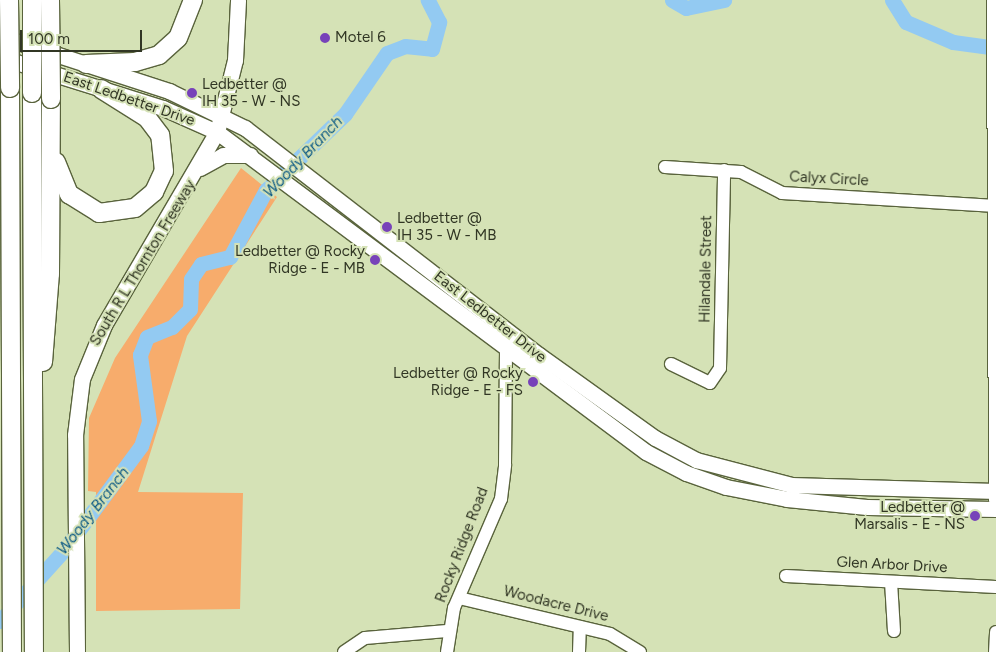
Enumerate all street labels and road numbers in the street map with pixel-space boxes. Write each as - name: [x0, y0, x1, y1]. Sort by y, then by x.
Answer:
- street label: East Ledbetter Drive: [61, 68, 197, 130]
- street label: Calyx Circle: [789, 168, 869, 190]
- street label: South R L Thornton Freeway: [86, 177, 200, 349]
- street label: Hilandale Street: [696, 215, 716, 323]
- street label: East Ledbetter Drive: [430, 268, 550, 366]
- street label: Rocky Ridge Road: [432, 485, 492, 605]
- street label: Glen Arbor Drive: [836, 553, 948, 577]
- street label: Woodacre Drive: [502, 582, 610, 626]

